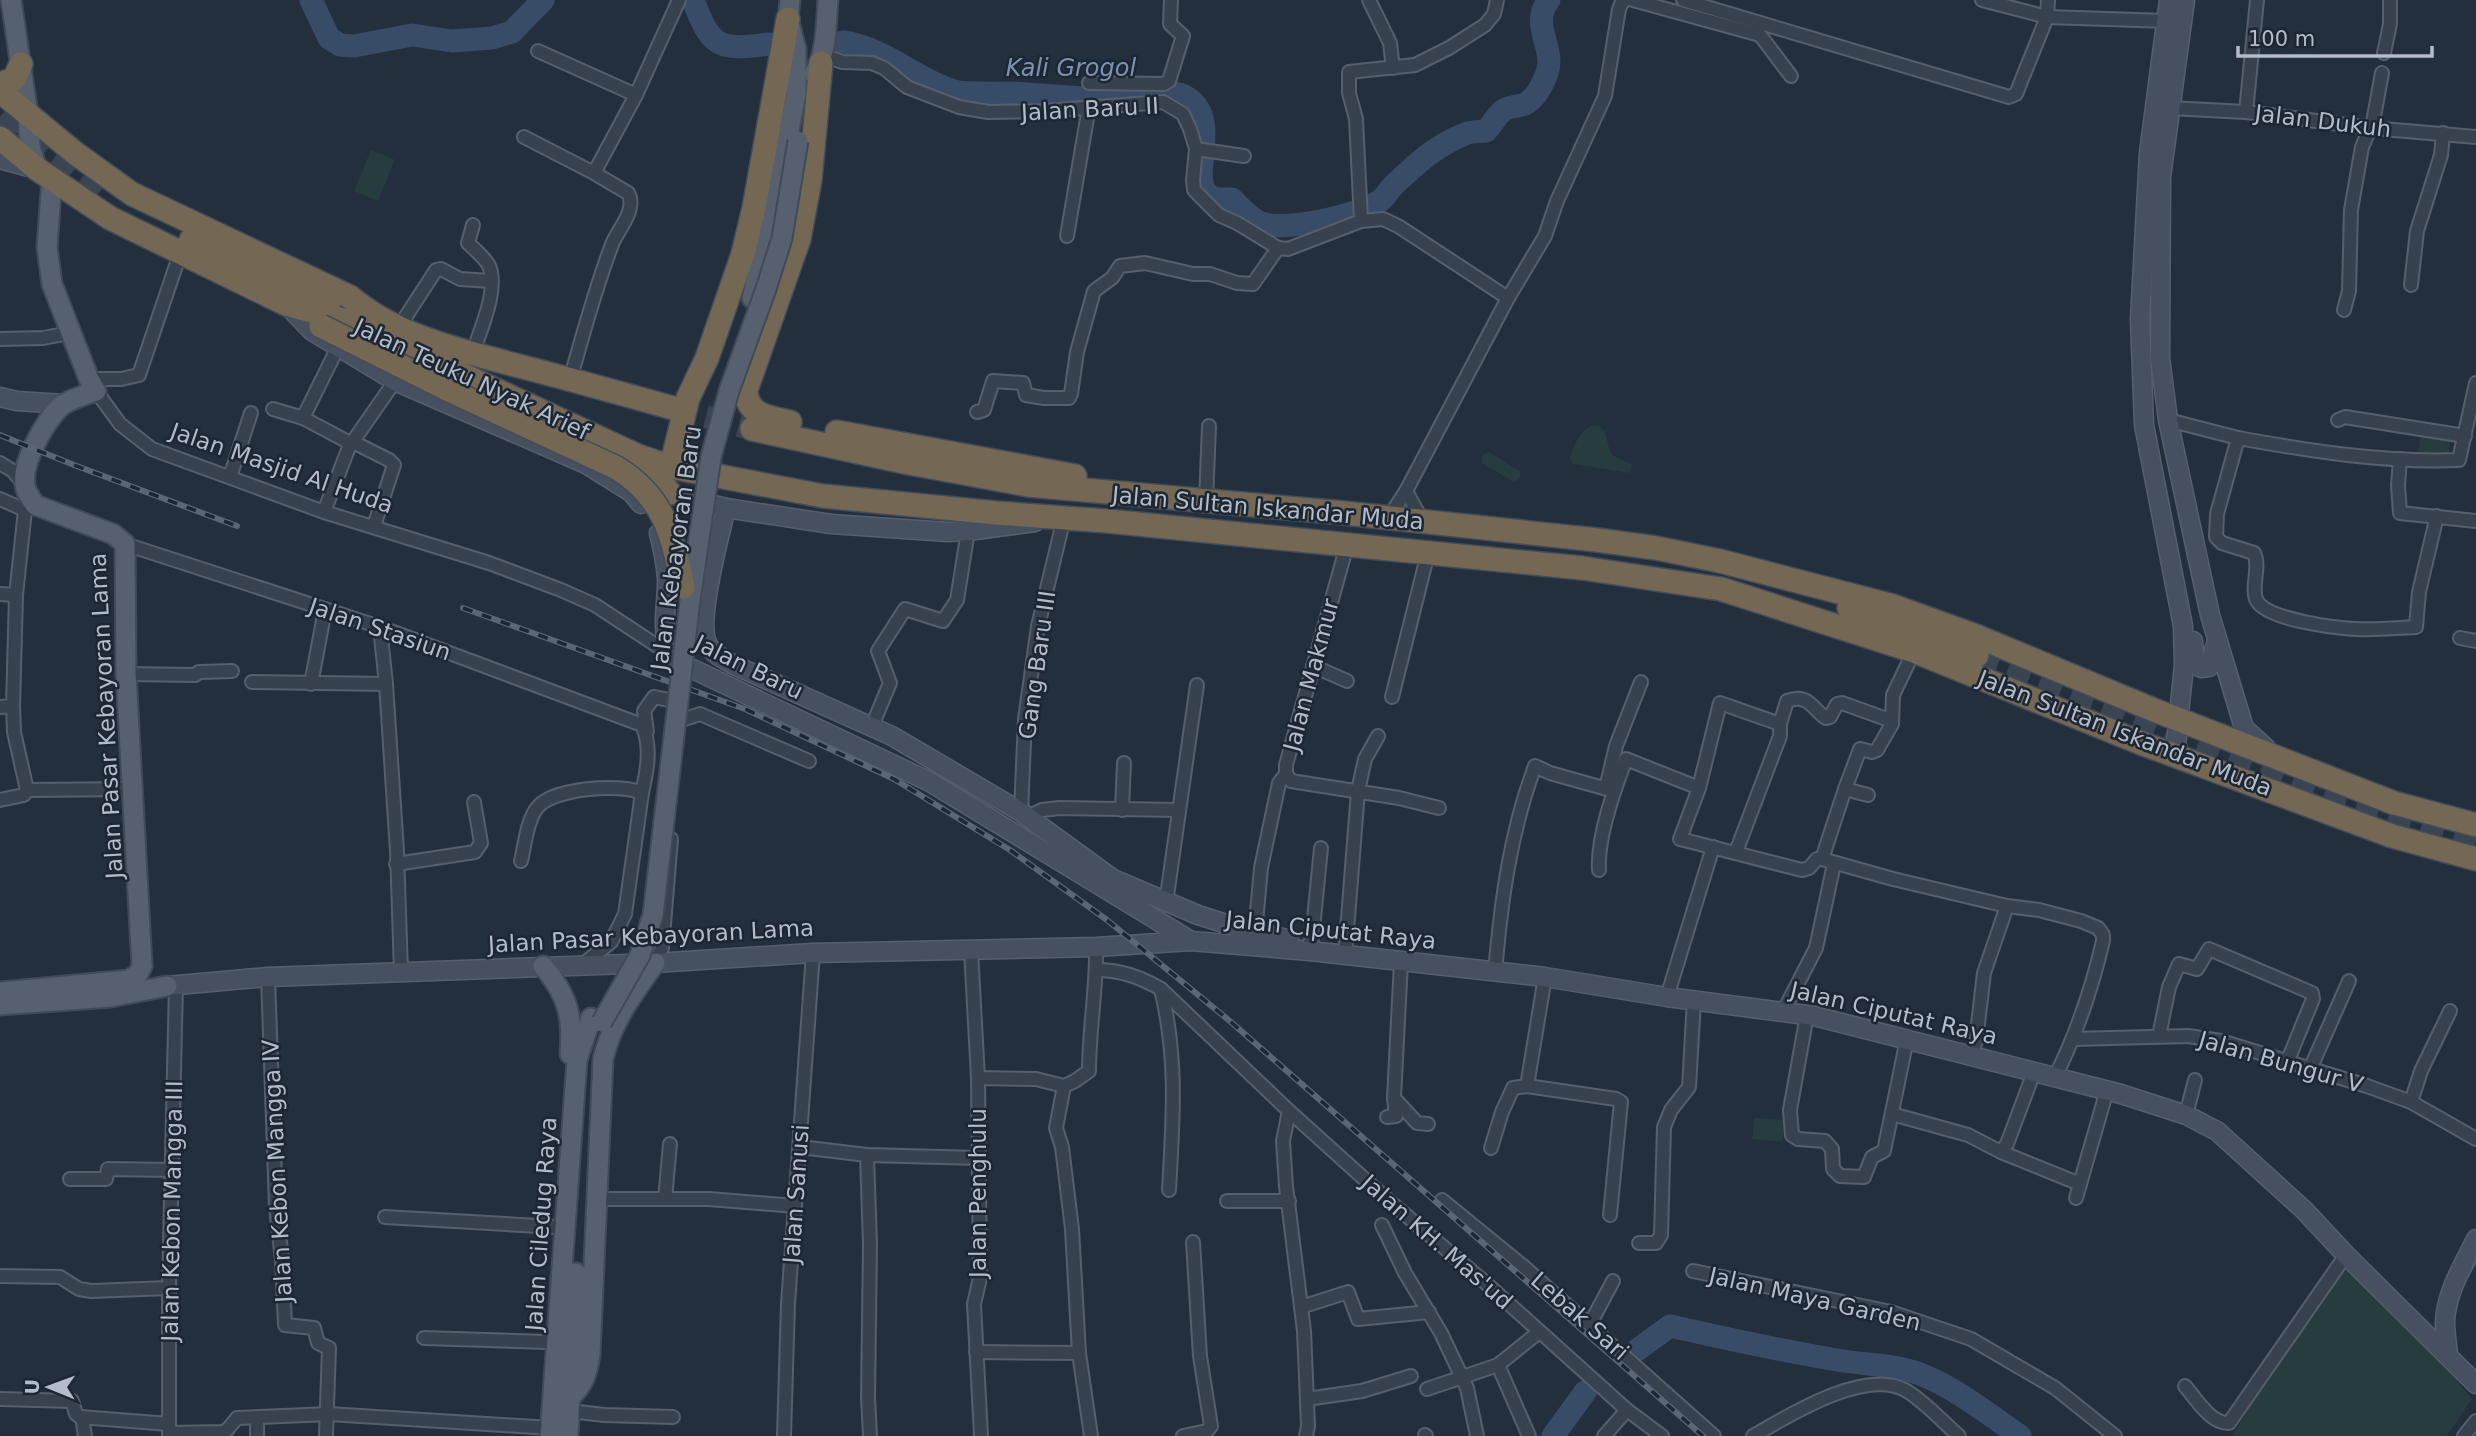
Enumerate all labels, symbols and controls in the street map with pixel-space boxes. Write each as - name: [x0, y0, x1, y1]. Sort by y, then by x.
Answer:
- scale bar: [2238, 14, 2432, 58]
- text: 100 m: [2248, 27, 2315, 51]
- water label: Kali Grogol: [1006, 54, 1136, 82]
- street label: Jalan Baru II: [1018, 92, 1160, 126]
- street label: Jalan Dukuh: [2251, 99, 2393, 142]
- street label: Jalan Teuku Nyak Arief: [349, 312, 594, 445]
- street label: Jalan Masjid Al Huda: [165, 417, 397, 518]
- street label: Jalan Kebayoran Baru: [646, 424, 706, 674]
- street label: Jalan Sultan Iskandar Muda: [1109, 481, 1425, 535]
- street label: Jalan Pasar Kebayoran Lama: [84, 552, 128, 882]
- street label: Gang Baru III: [1014, 589, 1060, 741]
- street label: Jalan Stasiun: [304, 592, 454, 665]
- street label: Jalan Makmur: [1278, 595, 1344, 756]
- street label: Jalan Baru: [689, 629, 807, 704]
- street label: Jalan Sultan Iskandar Muda: [1972, 664, 2276, 801]
- street label: Jalan Ciputat Raya: [1222, 906, 1438, 954]
- street label: Jalan Pasar Kebayoran Lama: [485, 914, 815, 958]
- street label: Jalan Ciputat Raya: [1786, 976, 2000, 1049]
- street label: Jalan Bungur V: [2194, 1026, 2366, 1098]
- street label: Jalan Kebon Mangga IV: [257, 1038, 297, 1305]
- street label: Jalan Kebon Mangga III: [157, 1080, 187, 1344]
- street label: Jalan Penghulu: [965, 1108, 991, 1280]
- street label: Jalan Ciledug Raya: [520, 1116, 561, 1334]
- street label: Jalan Sanusi: [778, 1124, 814, 1266]
- street label: Jalan KH. Mas'ud: [1355, 1168, 1518, 1315]
- street label: Jalan Maya Garden: [1705, 1262, 1923, 1336]
- street label: Lebak Sari: [1526, 1267, 1634, 1365]
- north arrow: [14, 1352, 84, 1422]
- text: U: [21, 1379, 43, 1395]

